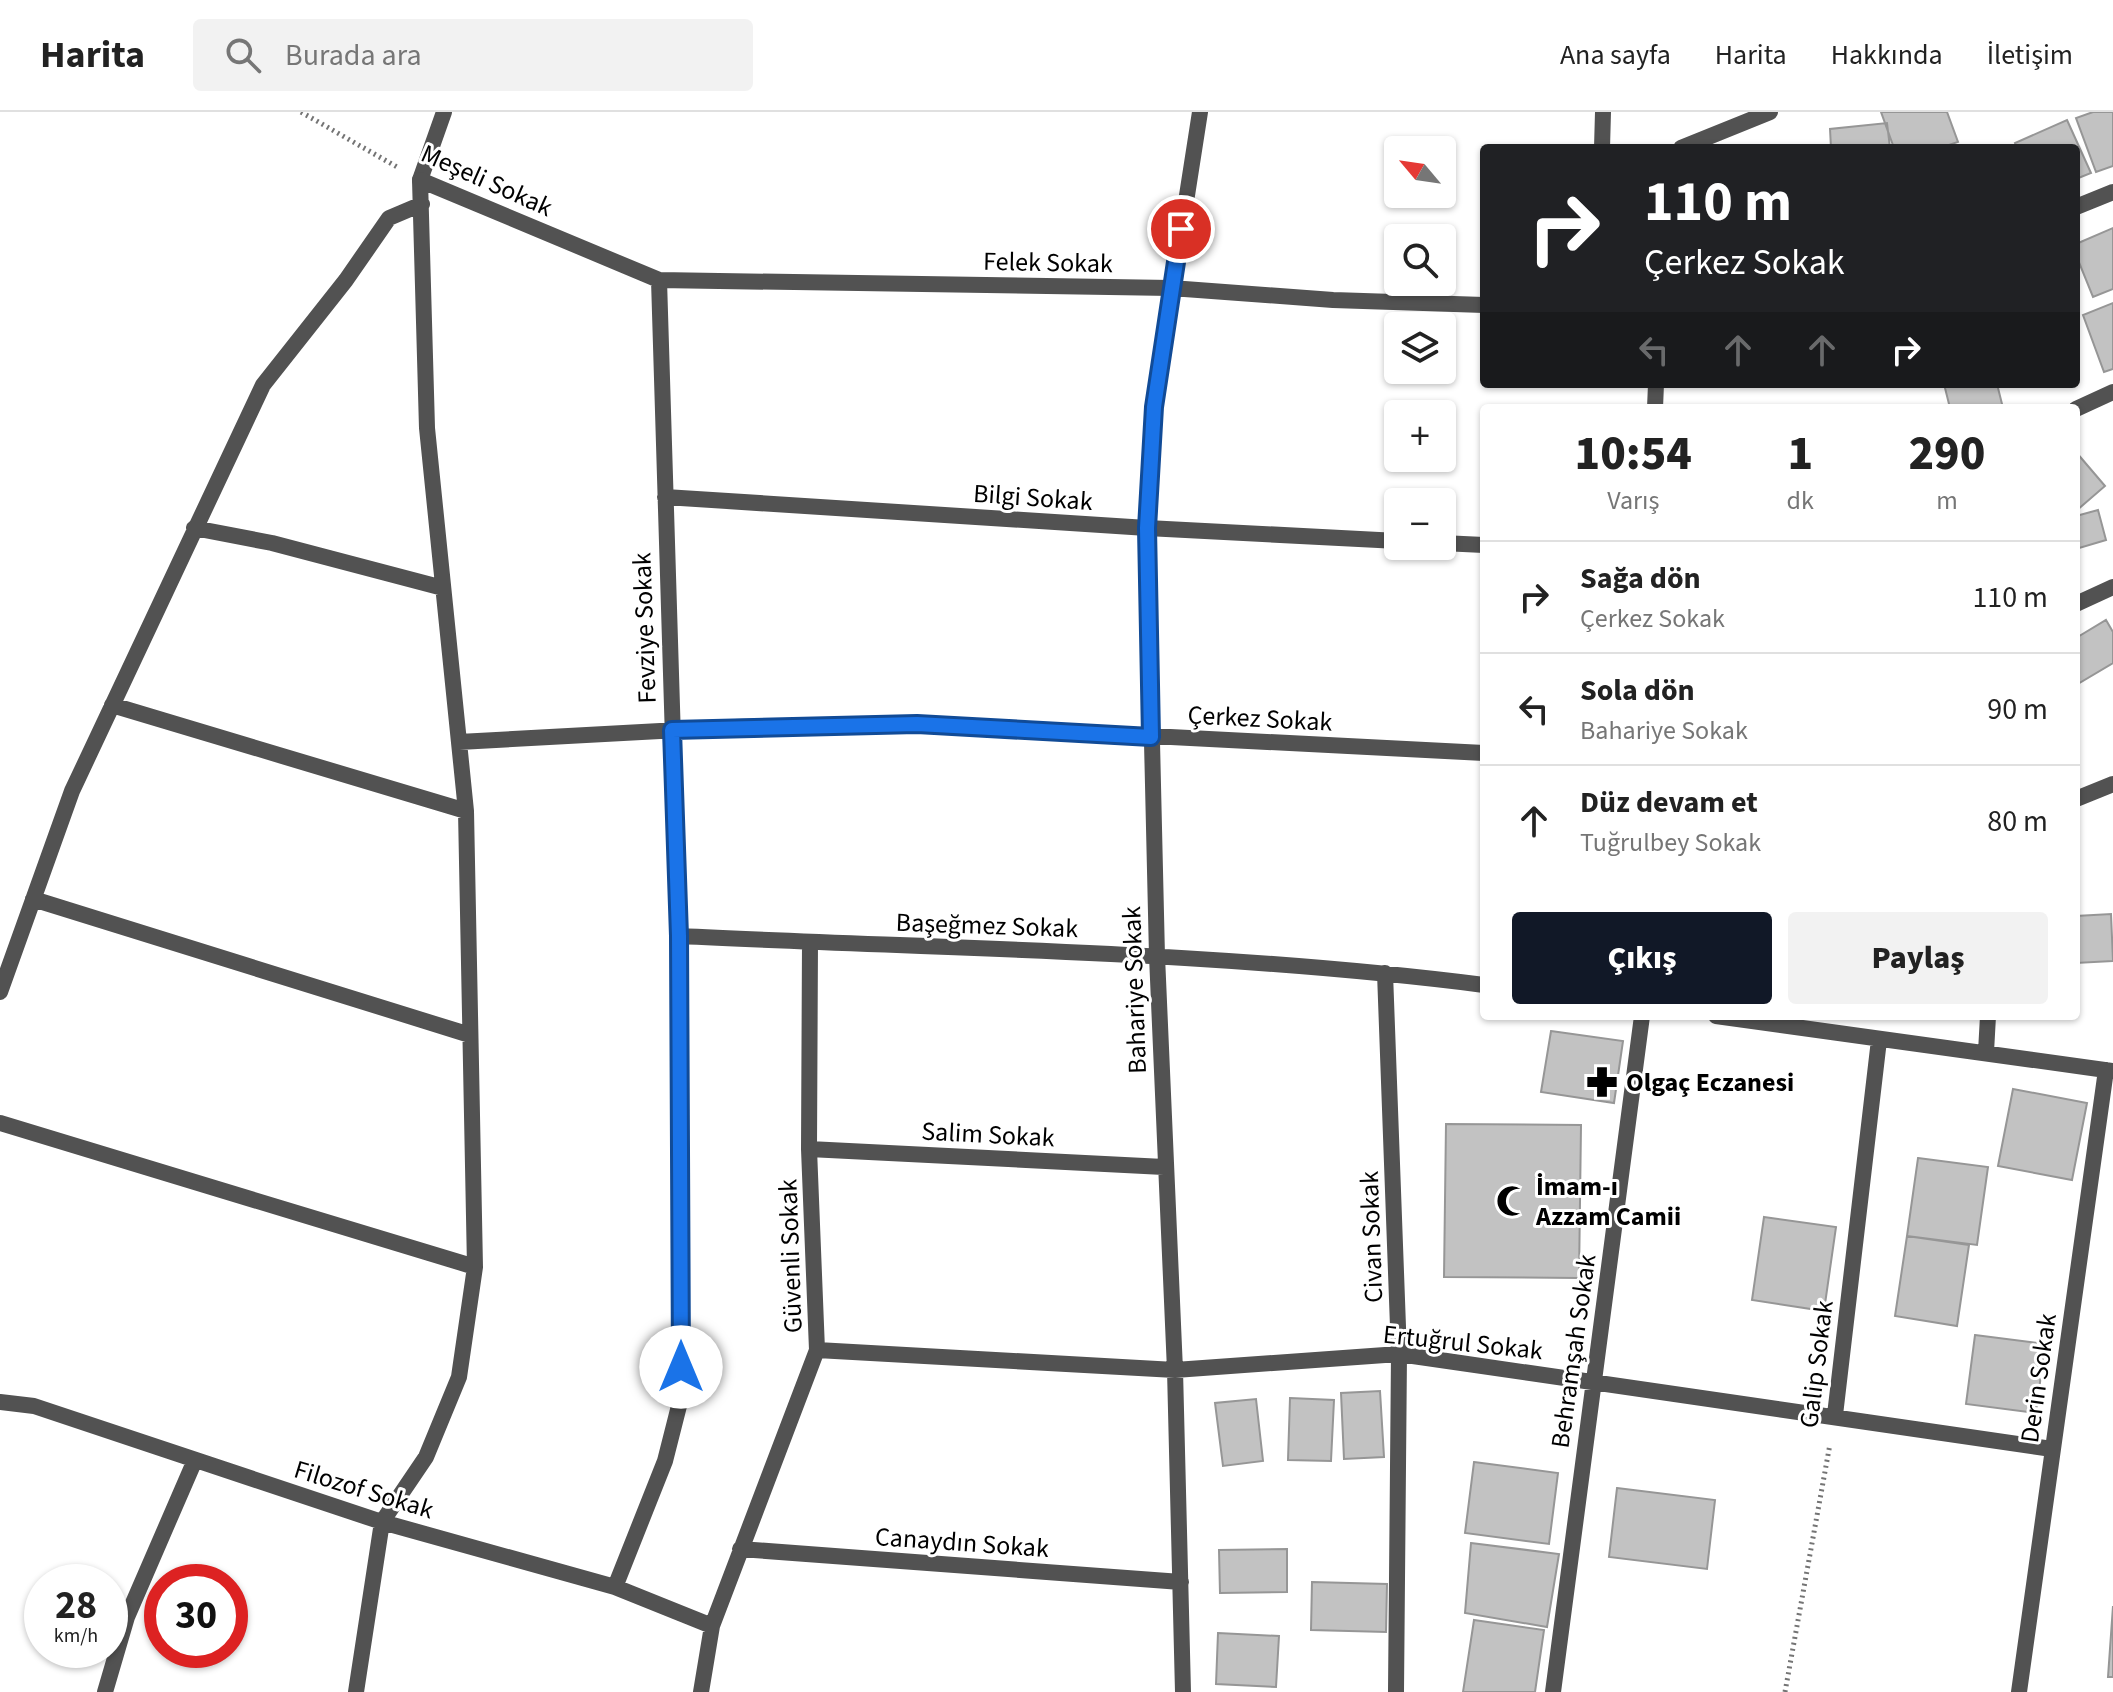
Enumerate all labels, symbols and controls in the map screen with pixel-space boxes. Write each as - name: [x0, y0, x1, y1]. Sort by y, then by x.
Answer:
- search box: [193, 19, 753, 91]
- text: Harita: [40, 28, 145, 82]
- icon: search: [221, 33, 265, 77]
- text: Burada ara: [285, 34, 422, 77]
- text: Ana sayfa: [1560, 35, 1671, 75]
- text: Harita: [1715, 35, 1787, 75]
- text: Hakkında: [1831, 35, 1943, 75]
- text: İletişim: [1987, 35, 2073, 75]
- street label: Meşeli Sokak: [415, 135, 559, 226]
- north arrow: [1384, 136, 1456, 208]
- map controls: [1384, 136, 1456, 560]
- text: 110 m: [1644, 163, 1792, 242]
- icon: right: [1512, 176, 1616, 280]
- pin: [1147, 195, 1215, 263]
- icon: arrive: [1159, 207, 1203, 251]
- button: search: [1384, 224, 1456, 296]
- text: Çerkez Sokak: [1644, 237, 1845, 288]
- street label: Felek Sokak: [983, 243, 1113, 282]
- button: layers: [1384, 312, 1456, 384]
- icon: left: [1632, 328, 1676, 372]
- icon: ahead: [1716, 328, 1760, 372]
- icon: ahead: [1800, 328, 1844, 372]
- icon: right: [1884, 328, 1928, 372]
- button: +: [1384, 400, 1456, 472]
- text: 10:54: [1575, 420, 1692, 488]
- text: 1: [1787, 420, 1813, 488]
- text: 290: [1908, 420, 1985, 488]
- street label: Bilgi Sokak: [972, 475, 1094, 520]
- text: Varış: [1607, 482, 1659, 519]
- text: dk: [1787, 482, 1814, 519]
- text: m: [1936, 482, 1958, 519]
- button: −: [1384, 488, 1456, 560]
- street label: Fevziye Sokak: [623, 552, 666, 704]
- text: Sağa dön: [1580, 557, 1701, 600]
- icon: right: [1512, 575, 1556, 619]
- text: 110 m: [1972, 576, 2048, 619]
- text: Çerkez Sokak: [1580, 600, 1725, 637]
- text: Sola dön: [1580, 669, 1695, 712]
- icon: left: [1512, 687, 1556, 731]
- text: 90 m: [1987, 688, 2048, 731]
- street label: Çerkez Sokak: [1187, 696, 1333, 741]
- text: Bahariye Sokak: [1580, 712, 1748, 749]
- text: Düz devam et: [1580, 781, 1758, 824]
- icon: ahead: [1512, 799, 1556, 843]
- text: 80 m: [1987, 800, 2048, 843]
- text: Tuğrulbey Sokak: [1580, 824, 1761, 861]
- street label: Başeğmez Sokak: [895, 904, 1079, 947]
- street label: Bahariye Sokak: [1113, 905, 1156, 1074]
- button: Çıkış: [1512, 912, 1772, 1004]
- button: Paylaş: [1788, 912, 2048, 1004]
- place label: Olgaç Eczanesi: [1626, 1064, 1794, 1101]
- pharmacy icon: Olgaç Eczanesi: [1585, 1065, 1619, 1099]
- street label: Salim Sokak: [920, 1113, 1056, 1156]
- place label: İmam-ı Azzam Camii: [1535, 1168, 1681, 1235]
- street label: Civan Sokak: [1351, 1170, 1392, 1304]
- street label: Güvenli Sokak: [769, 1178, 812, 1334]
- mosque icon: İmam-ı Azzam Camii: [1495, 1184, 1529, 1218]
- street label: Behramşah Sokak: [1542, 1252, 1605, 1450]
- street label: Galip Sokak: [1790, 1298, 1843, 1430]
- street label: Derin Sokak: [2011, 1311, 2066, 1445]
- street label: Ertuğrul Sokak: [1381, 1316, 1545, 1369]
- position arrow: [639, 1325, 723, 1409]
- street label: Filozof Sokak: [290, 1451, 438, 1528]
- street label: Canaydın Sokak: [874, 1518, 1050, 1567]
- speed limit sign: 30: [144, 1564, 248, 1668]
- text: 28: [55, 1577, 97, 1634]
- text: km/h: [54, 1622, 98, 1650]

